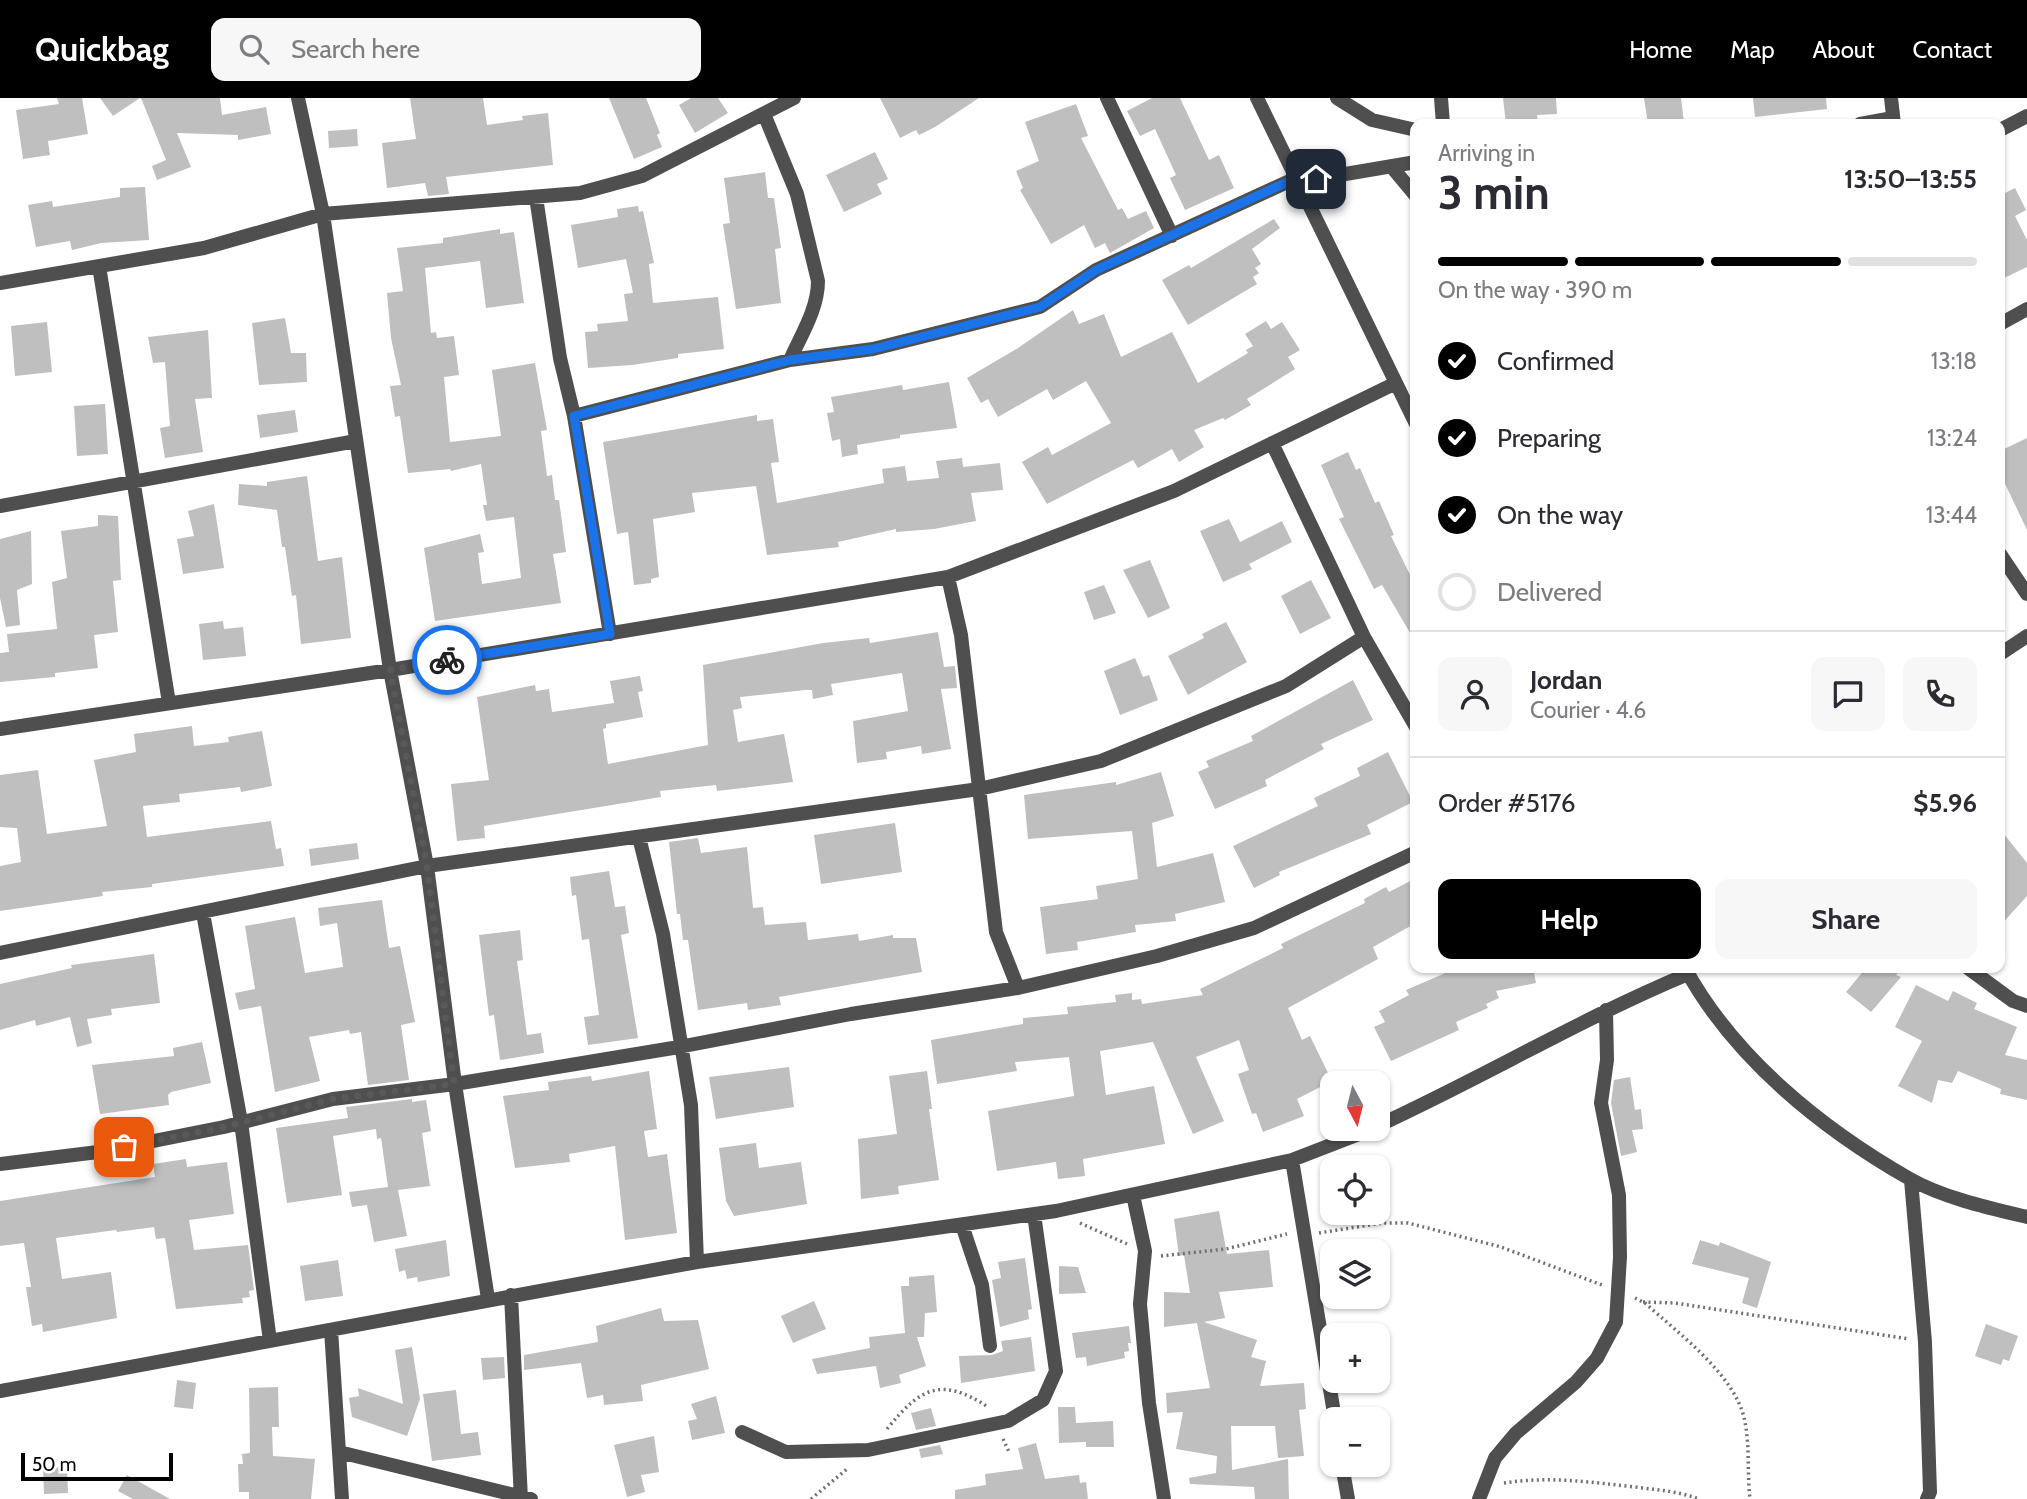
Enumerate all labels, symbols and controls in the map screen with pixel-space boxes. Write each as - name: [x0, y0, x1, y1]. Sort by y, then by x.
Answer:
- search box: [211, 18, 701, 81]
- text: Quickbag: [35, 29, 169, 69]
- icon: search: [235, 30, 273, 68]
- text: Search here: [291, 33, 420, 65]
- text: Home: [1629, 35, 1692, 64]
- text: Map: [1730, 35, 1775, 64]
- text: About: [1813, 35, 1875, 64]
- text: Contact: [1913, 35, 1992, 64]
- text: Arriving in: [1438, 139, 1535, 167]
- pin: [1286, 149, 1346, 209]
- icon: home: [1297, 160, 1335, 198]
- text: 13:50–13:55: [1844, 163, 1977, 195]
- text: 3 min: [1438, 165, 1550, 221]
- text: On the way · 390 m: [1438, 276, 1632, 304]
- icon: check: [1438, 342, 1476, 380]
- text: Confirmed: [1497, 345, 1614, 377]
- text: 13:18: [1931, 347, 1977, 375]
- icon: check: [1438, 419, 1476, 457]
- text: Preparing: [1497, 422, 1601, 454]
- text: 13:24: [1927, 424, 1977, 452]
- icon: check: [1438, 496, 1476, 534]
- text: On the way: [1497, 499, 1623, 531]
- text: 13:44: [1926, 501, 1977, 529]
- text: Delivered: [1497, 576, 1602, 608]
- courier: [412, 625, 482, 695]
- icon: bike: [428, 641, 466, 679]
- button: person: [1438, 657, 1512, 731]
- button: chat: [1811, 657, 1885, 731]
- button: phone: [1903, 657, 1977, 731]
- text: Jordan: [1530, 664, 1602, 696]
- text: Courier · 4.6: [1530, 696, 1646, 724]
- text: Order #5176: [1438, 787, 1576, 819]
- text: $5.96: [1913, 787, 1977, 819]
- button: Help: [1438, 879, 1701, 959]
- button: Share: [1715, 879, 1977, 959]
- north arrow: [1320, 1071, 1390, 1141]
- map controls: [1320, 1071, 1390, 1477]
- pin: [94, 1117, 154, 1177]
- icon: bag: [105, 1128, 143, 1166]
- button: locate: [1320, 1155, 1390, 1225]
- button: layers: [1320, 1239, 1390, 1309]
- button: +: [1320, 1323, 1390, 1393]
- button: −: [1320, 1407, 1390, 1477]
- scale bar: [21, 1450, 173, 1482]
- text: 50 m: [32, 1453, 76, 1476]

